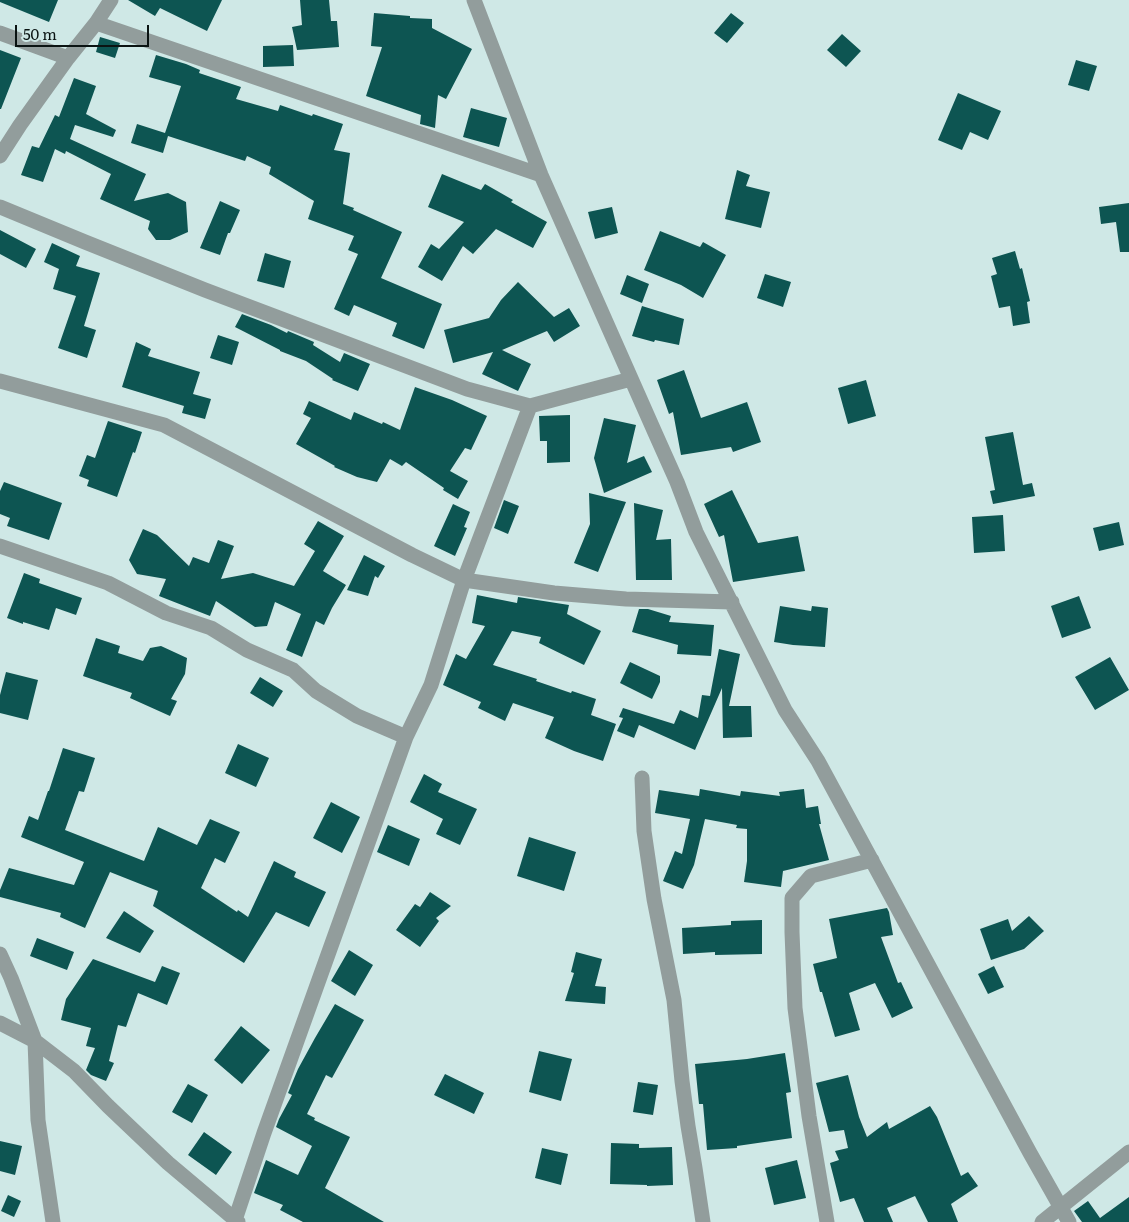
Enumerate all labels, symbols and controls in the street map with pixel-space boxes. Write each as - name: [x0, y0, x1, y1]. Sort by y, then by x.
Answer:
- scale bar: [18, 15, 151, 47]
- text: 50 m: [23, 22, 57, 45]

